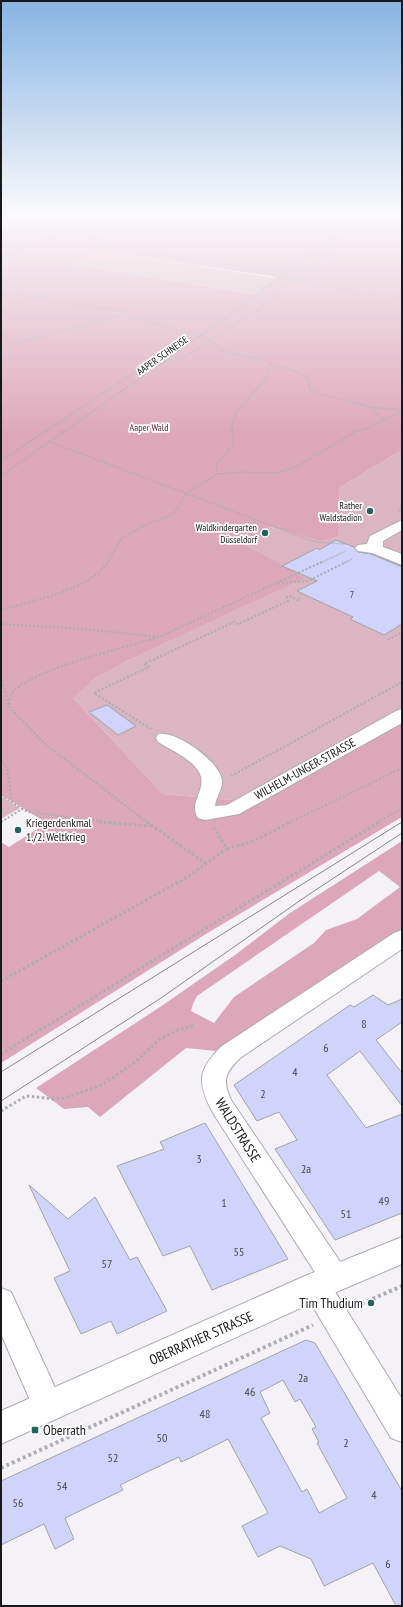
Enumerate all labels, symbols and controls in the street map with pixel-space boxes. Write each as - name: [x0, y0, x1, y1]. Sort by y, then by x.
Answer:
- street label: AAPER SCHNEISE: [134, 333, 191, 378]
- park label: Aaper Wald: [130, 421, 168, 434]
- place label: Rather Waldstadion: [320, 499, 362, 524]
- marker: Rather Waldstadion: [365, 506, 375, 516]
- place label: Waldkindergarten Düsseldorf: [196, 521, 257, 546]
- marker: Waldkindergarten Düsseldorf: [260, 528, 270, 538]
- house number: 7: [350, 588, 354, 601]
- street label: WILHELM-UNGER-STRASSE: [252, 735, 358, 803]
- place label: Kriegerdenkmal 1./2. Weltkrieg: [26, 815, 92, 844]
- marker: Kriegerdenkmal 1./2. Weltkrieg: [13, 825, 23, 835]
- house number: 8: [361, 1016, 367, 1031]
- house number: 6: [323, 1040, 329, 1055]
- house number: 4: [292, 1064, 298, 1079]
- house number: 2: [260, 1086, 266, 1101]
- street label: WALDSTRASSE: [211, 1095, 265, 1165]
- house number: 3: [196, 1151, 202, 1166]
- house number: 2a: [301, 1161, 311, 1176]
- house number: 49: [379, 1193, 389, 1208]
- house number: 1: [221, 1195, 227, 1210]
- house number: 51: [341, 1206, 351, 1221]
- house number: 55: [234, 1244, 244, 1259]
- house number: 57: [102, 1256, 112, 1271]
- place label: Tim Thudium: [299, 1294, 363, 1312]
- marker: Tim Thudium: [366, 1298, 376, 1308]
- street label: OBERRATHER STRASSE: [146, 1307, 256, 1369]
- house number: 2a: [298, 1370, 308, 1385]
- house number: 46: [245, 1384, 255, 1399]
- house number: 48: [200, 1406, 210, 1421]
- place label: Oberrath: [43, 1421, 86, 1439]
- marker: Oberrath: [30, 1425, 40, 1435]
- house number: 50: [157, 1430, 167, 1445]
- house number: 2: [343, 1435, 349, 1450]
- house number: 52: [108, 1450, 118, 1465]
- house number: 54: [57, 1478, 68, 1493]
- house number: 4: [371, 1487, 377, 1502]
- house number: 56: [13, 1495, 23, 1510]
- house number: 6: [385, 1556, 391, 1571]

